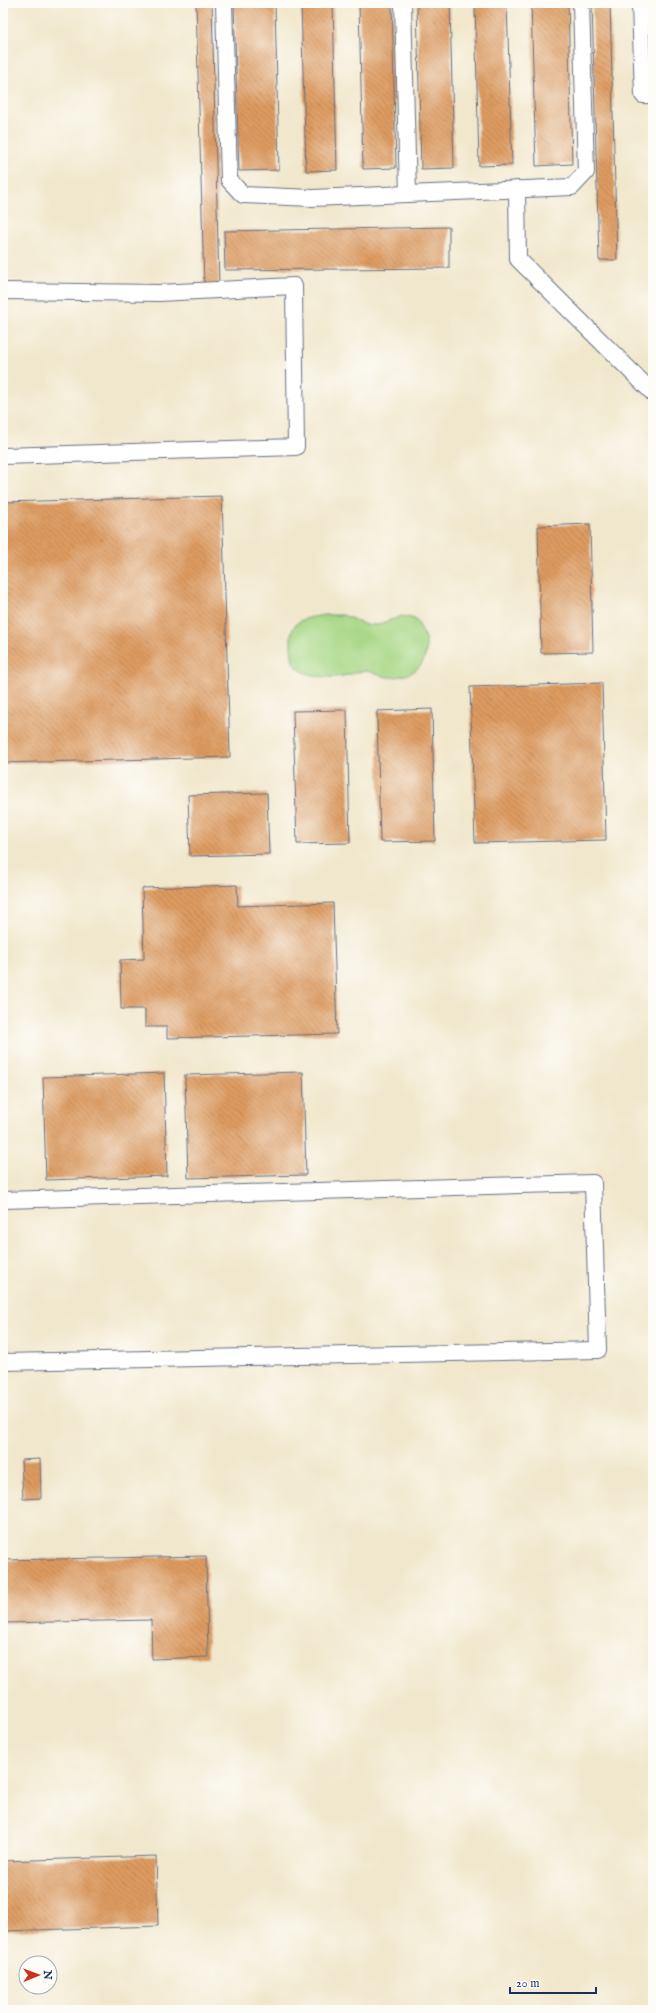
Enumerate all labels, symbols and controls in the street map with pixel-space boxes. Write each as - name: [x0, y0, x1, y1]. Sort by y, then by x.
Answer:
- north arrow: [18, 1955, 58, 1995]
- text: N: [40, 1969, 54, 1980]
- scale bar: [510, 1969, 596, 1995]
- text: 20 m: [516, 1976, 539, 1991]

